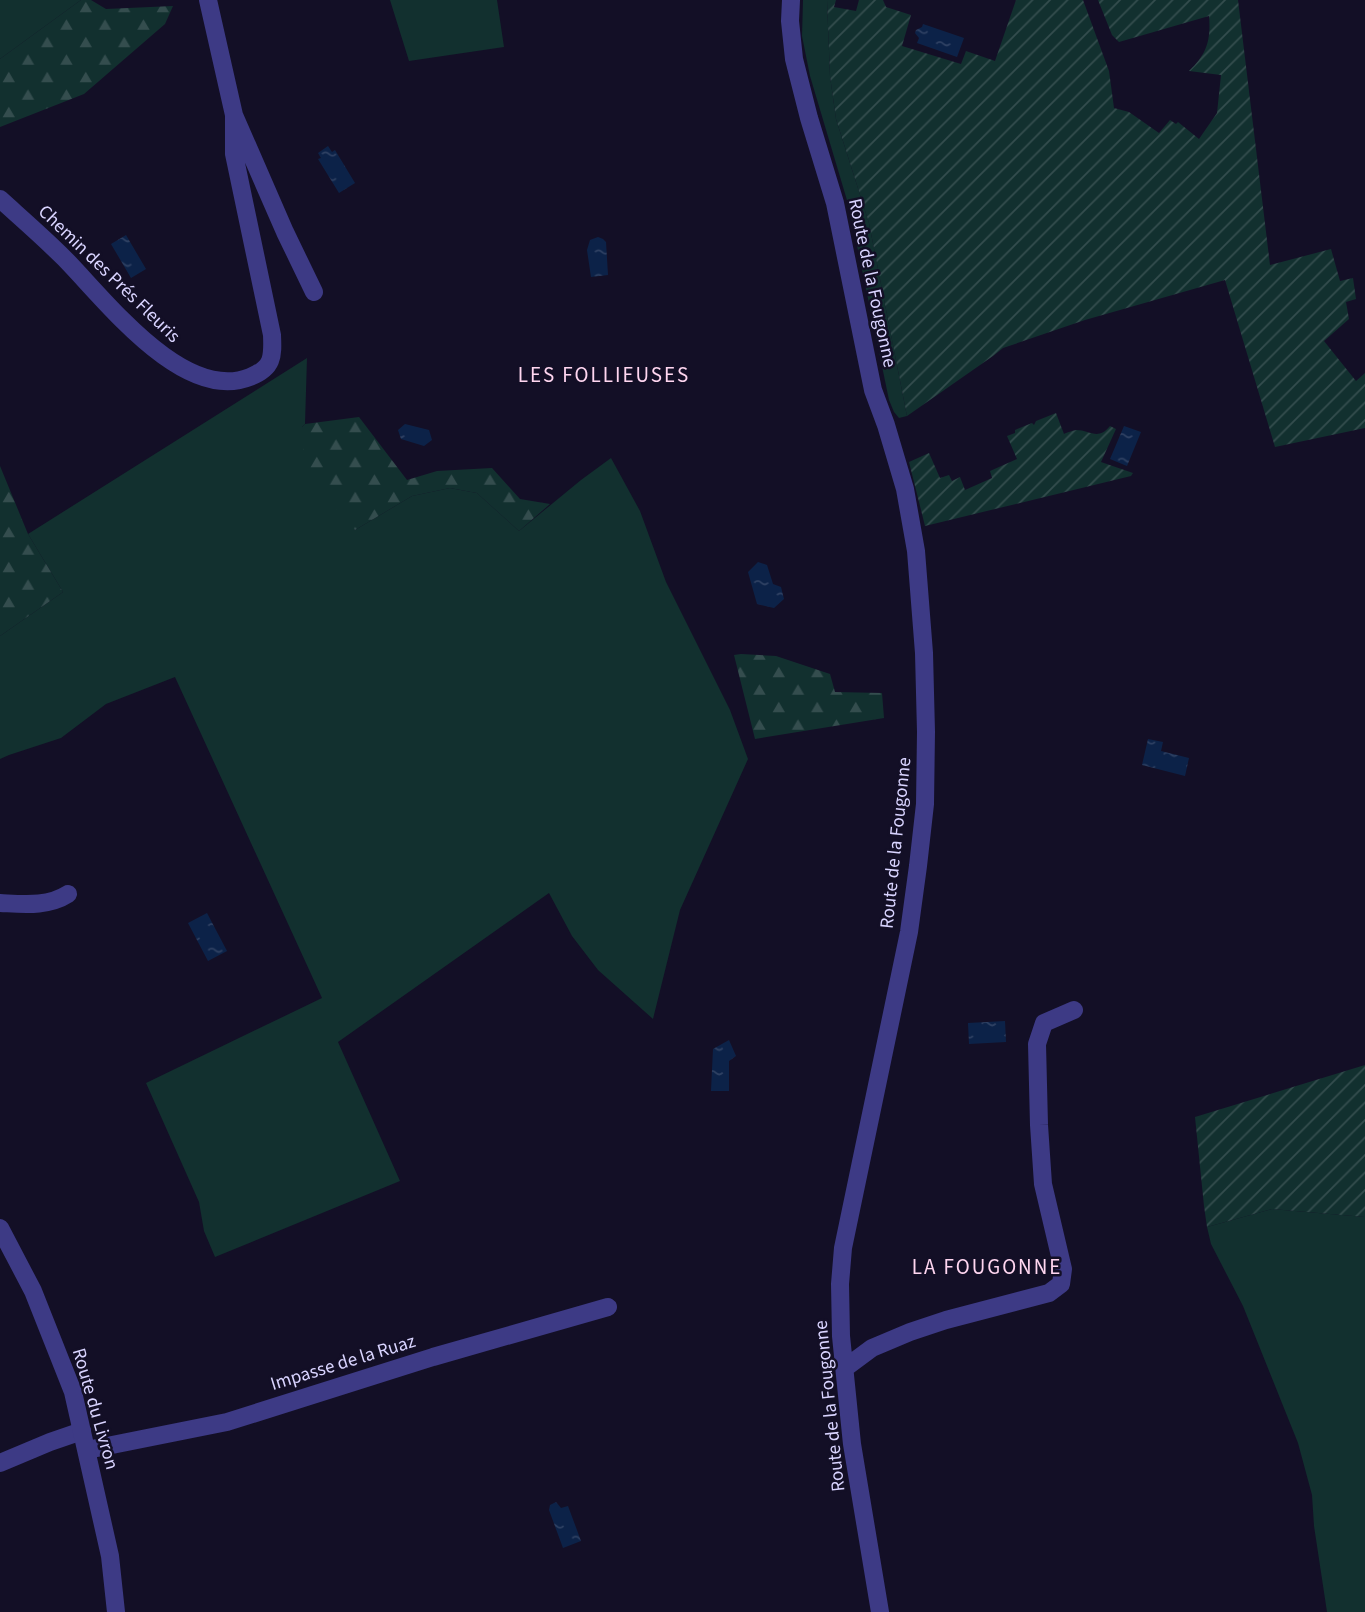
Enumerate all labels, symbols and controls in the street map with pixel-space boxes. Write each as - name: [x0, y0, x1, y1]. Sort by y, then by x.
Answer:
- street label: Route de la Fougonne: [841, 196, 903, 370]
- street label: Chemin des Prés Fleuris: [32, 199, 186, 349]
- district label: LES FOLLIEUSES: [518, 360, 690, 390]
- street label: Route de la Fougonne: [874, 756, 918, 930]
- district label: LA FOUGONNE: [912, 1252, 1062, 1282]
- street label: Route de la Fougonne: [808, 1319, 852, 1493]
- street label: Impasse de la Ruaz: [267, 1328, 419, 1398]
- street label: Route du Livron: [65, 1345, 125, 1473]

